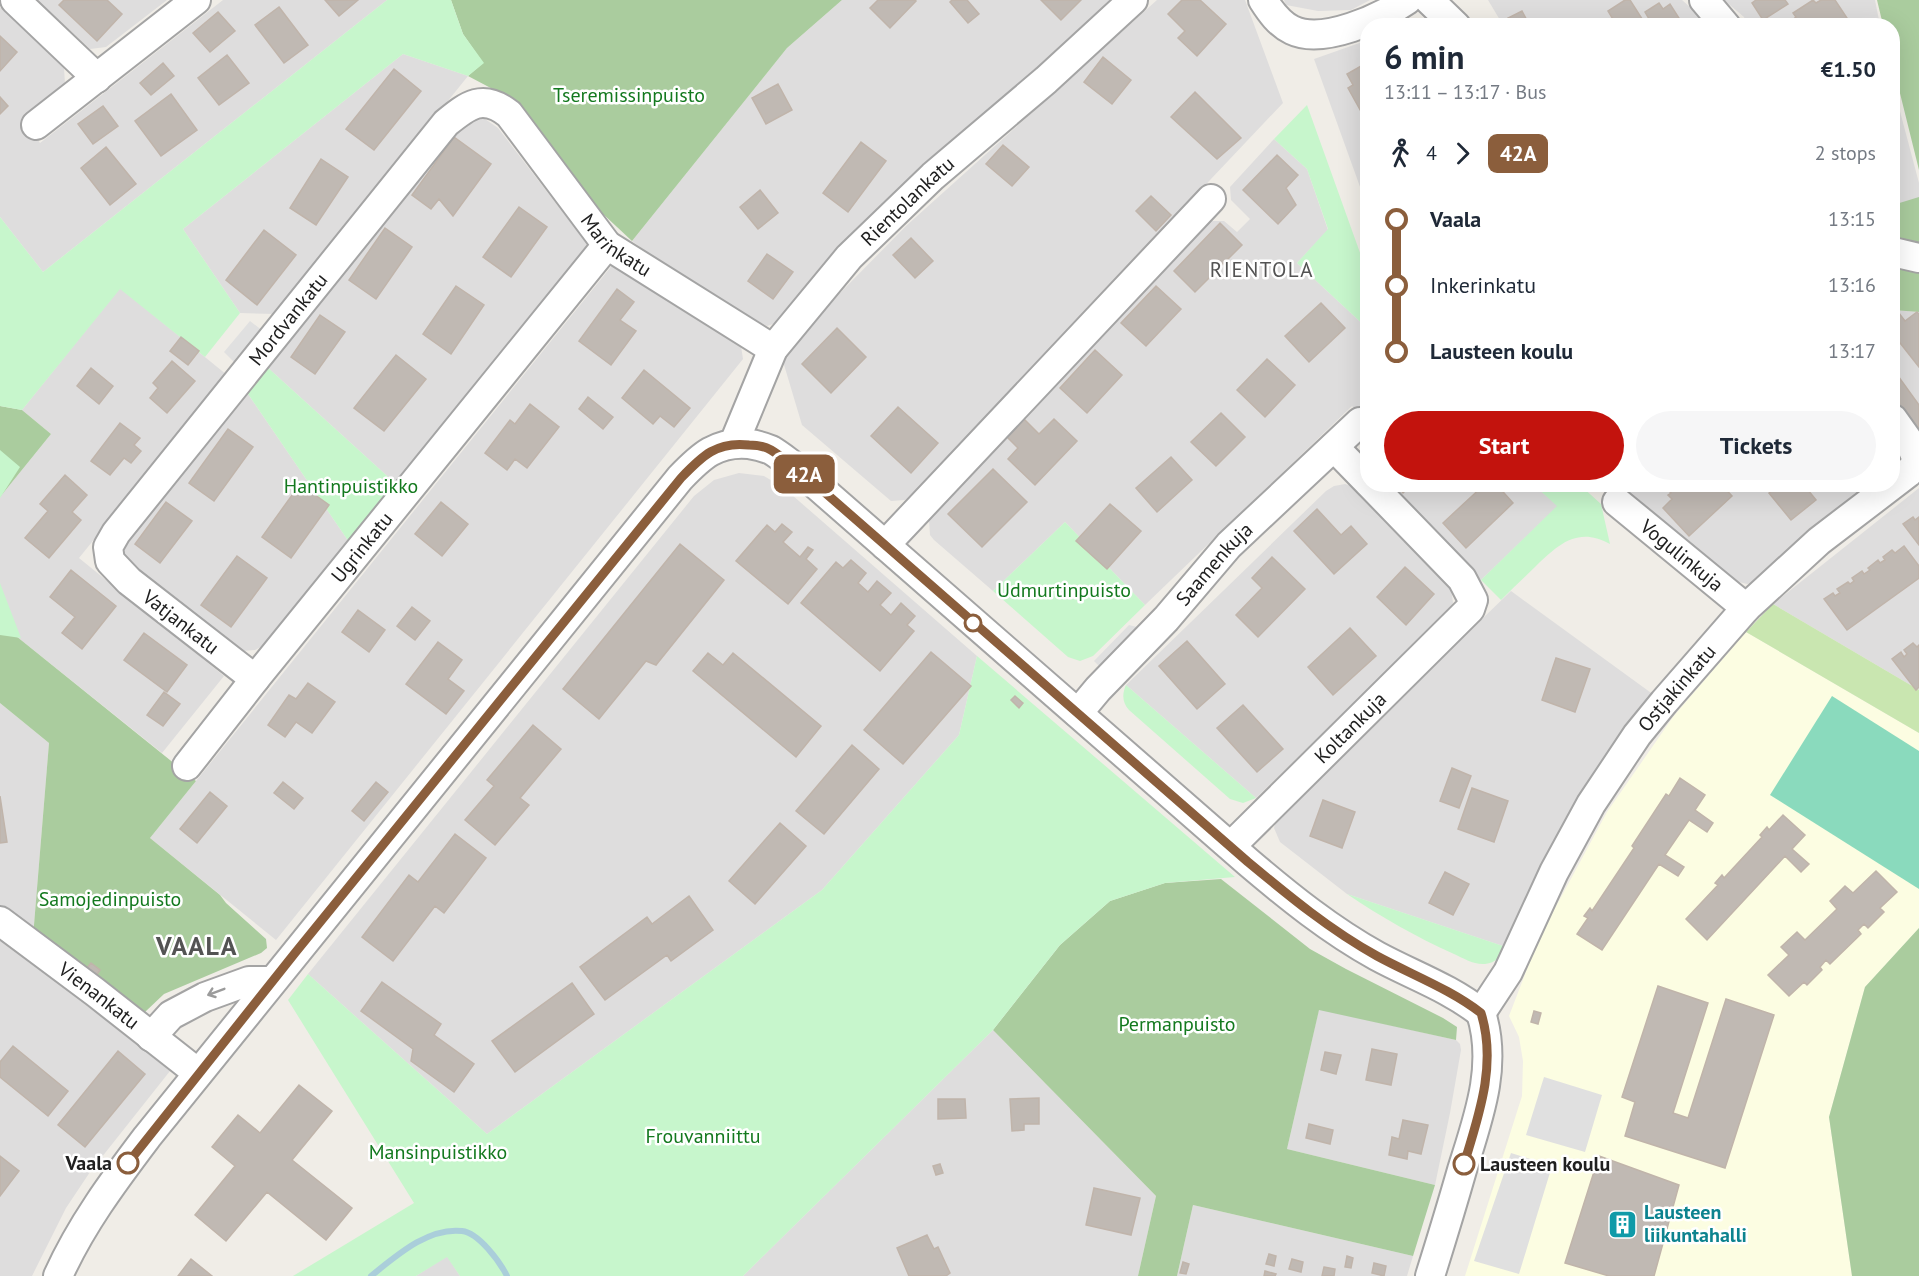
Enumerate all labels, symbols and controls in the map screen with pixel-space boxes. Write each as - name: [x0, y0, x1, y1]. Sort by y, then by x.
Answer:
- text: 6 min: [1384, 35, 1465, 78]
- text: €1.50: [1821, 55, 1876, 83]
- text: 13:11 – 13:17 · Bus: [1384, 79, 1546, 105]
- park label: Tseremissinpuisto: [553, 82, 705, 108]
- icon: walk: [1384, 137, 1417, 170]
- icon: forward: [1446, 137, 1479, 170]
- text: 4: [1426, 140, 1437, 166]
- text: 42A: [1500, 140, 1536, 167]
- text: 2 stops: [1815, 140, 1876, 166]
- street label: Rientolankatu: [855, 151, 960, 252]
- text: Vaala: [1430, 205, 1481, 233]
- text: 13:15: [1828, 206, 1876, 232]
- street label: Marinkatu: [575, 208, 656, 283]
- district label: RIENTOLA: [1210, 256, 1314, 283]
- street label: Mordvankatu: [243, 267, 333, 371]
- text: Inkerinkatu: [1430, 271, 1536, 299]
- text: 13:16: [1828, 272, 1876, 298]
- text: Lausteen koulu: [1430, 337, 1573, 365]
- text: 13:17: [1828, 338, 1876, 364]
- button: Start: [1384, 411, 1624, 480]
- button: Tickets: [1636, 411, 1876, 480]
- line badge: 42A: [770, 454, 838, 494]
- text: 42A: [786, 461, 822, 488]
- park label: Hantinpuistikko: [284, 473, 418, 499]
- street label: Ugrinkatu: [325, 506, 398, 588]
- street label: Vogulinkuja: [1634, 513, 1729, 597]
- street label: Saamenkuja: [1170, 517, 1258, 611]
- park label: Udmurtinpuisto: [997, 577, 1131, 603]
- street label: Vatjankatu: [137, 583, 225, 660]
- unlabelled marker: [964, 614, 982, 632]
- street label: Ostjakinkatu: [1632, 639, 1721, 737]
- street label: Koltankuja: [1309, 686, 1392, 769]
- park label: Samojedinpuisto: [39, 886, 181, 912]
- district label: VAALA: [155, 929, 238, 962]
- street label: Vienankatu: [52, 956, 145, 1035]
- one-way arrow: [207, 988, 226, 999]
- park label: Permanpuisto: [1118, 1011, 1236, 1037]
- park label: Frouvanniittu: [645, 1123, 761, 1149]
- park label: Mansinpuistikko: [369, 1139, 507, 1165]
- place label: Vaala: [64, 1150, 112, 1176]
- place label: Lausteen koulu: [1480, 1151, 1610, 1177]
- marker: Vaala: [117, 1152, 139, 1174]
- marker: Lausteen koulu: [1453, 1153, 1475, 1175]
- place label: Lausteen liikuntahalli: [1644, 1199, 1747, 1248]
- building icon: Lausteen liikuntahalli: [1607, 1208, 1639, 1240]

